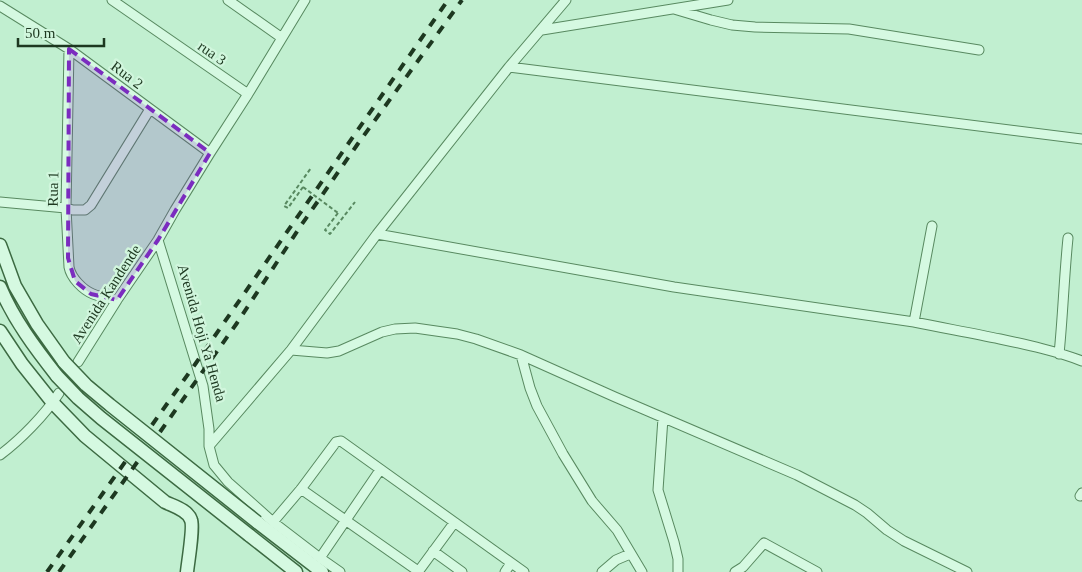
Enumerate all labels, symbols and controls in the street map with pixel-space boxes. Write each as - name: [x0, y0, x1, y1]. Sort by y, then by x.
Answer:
- scale bar: [18, 15, 104, 47]
- text: 50 m: [25, 25, 56, 41]
- street label: rua 3: [195, 38, 229, 68]
- street label: Rua 2: [108, 58, 146, 92]
- street label: Rua 1: [45, 171, 61, 207]
- street label: Avenida Kandende: [68, 241, 144, 346]
- street label: Avenida Hoji Ya Henda: [175, 262, 229, 404]

